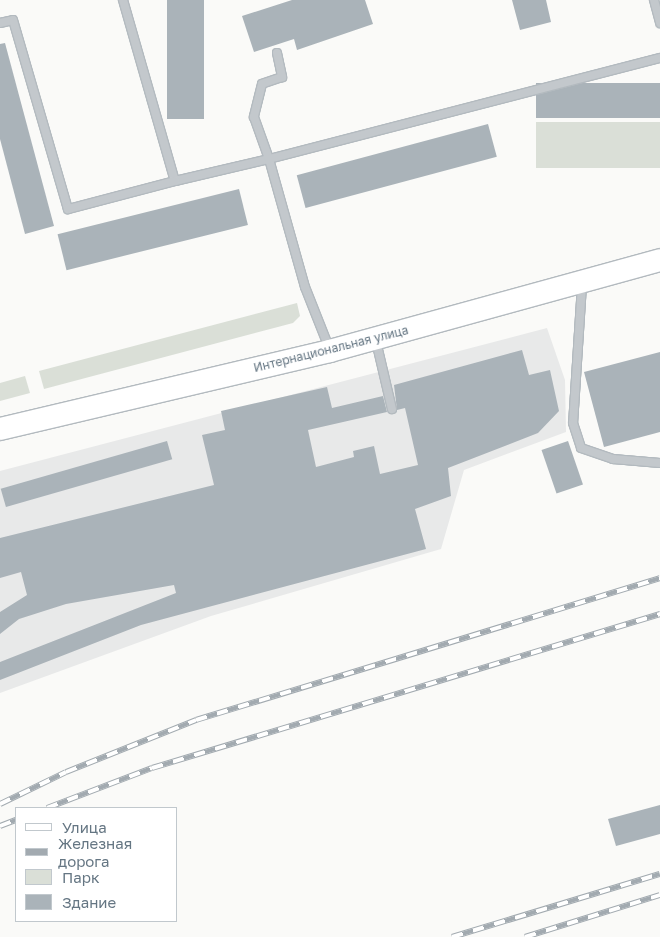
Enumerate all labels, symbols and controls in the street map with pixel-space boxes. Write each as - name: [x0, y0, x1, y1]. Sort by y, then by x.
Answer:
- street label: Интернациональная улица: [252, 323, 410, 375]
- legend: [15, 807, 178, 922]
- text: Улица: [62, 818, 107, 836]
- text: Железная дорога: [58, 834, 132, 870]
- text: Парк: [62, 868, 100, 886]
- text: Здание: [62, 893, 116, 911]

